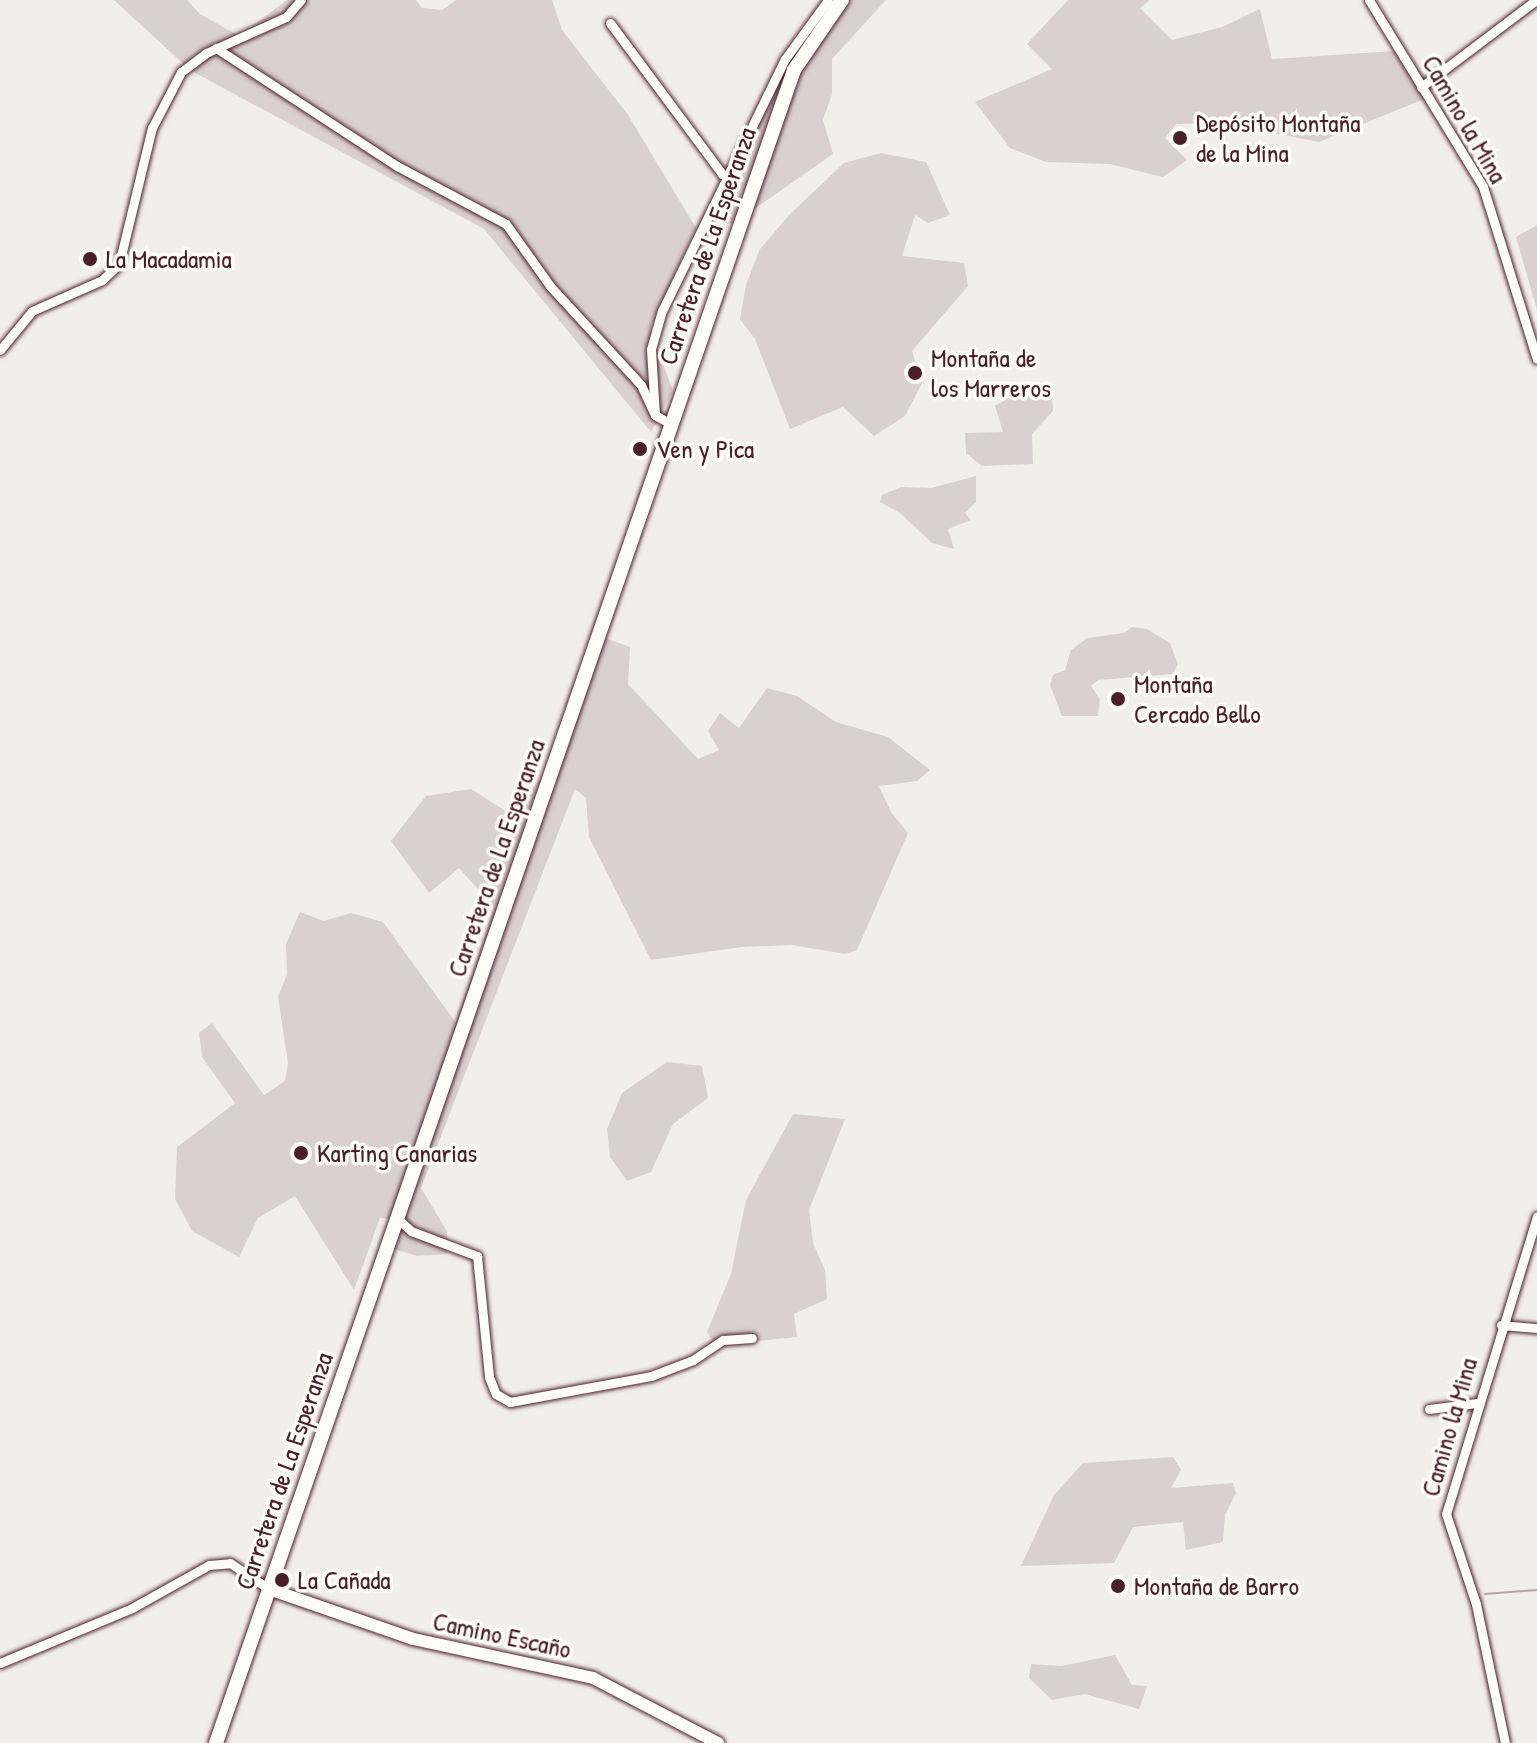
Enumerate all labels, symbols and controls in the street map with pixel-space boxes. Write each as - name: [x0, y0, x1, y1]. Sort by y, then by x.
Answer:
- street label: Camino la Mina: [1416, 50, 1514, 188]
- place label: Depósito Montaña de la Mina: [1196, 107, 1360, 168]
- street label: Carretera de La Esperanza: [652, 123, 762, 369]
- marker: Depósito Montaña de la Mina: [1171, 129, 1189, 147]
- place label: La Macadamia: [106, 243, 232, 275]
- marker: La Macadamia: [81, 250, 99, 268]
- place label: Montaña de los Marreros: [931, 342, 1051, 404]
- marker: Montaña de los Marreros: [906, 364, 924, 382]
- place label: Ven y Pica: [656, 433, 754, 465]
- marker: Ven y Pica: [631, 440, 649, 458]
- place label: Montaña Cercado Bello: [1134, 668, 1261, 730]
- marker: Montaña Cercado Bello: [1109, 690, 1127, 708]
- street label: Carretera de La Esperanza: [441, 735, 551, 981]
- place label: Karting Canarias: [317, 1137, 477, 1169]
- marker: Karting Canarias: [292, 1144, 310, 1162]
- street label: Carretera de La Esperanza: [229, 1348, 339, 1594]
- street label: Camino la Mina: [1414, 1354, 1484, 1500]
- place label: La Cañada: [298, 1564, 391, 1596]
- place label: Montaña de Barro: [1134, 1570, 1299, 1602]
- marker: La Cañada: [273, 1571, 291, 1589]
- marker: Montaña de Barro: [1109, 1577, 1127, 1595]
- street label: Camino Escaño: [430, 1605, 574, 1665]

